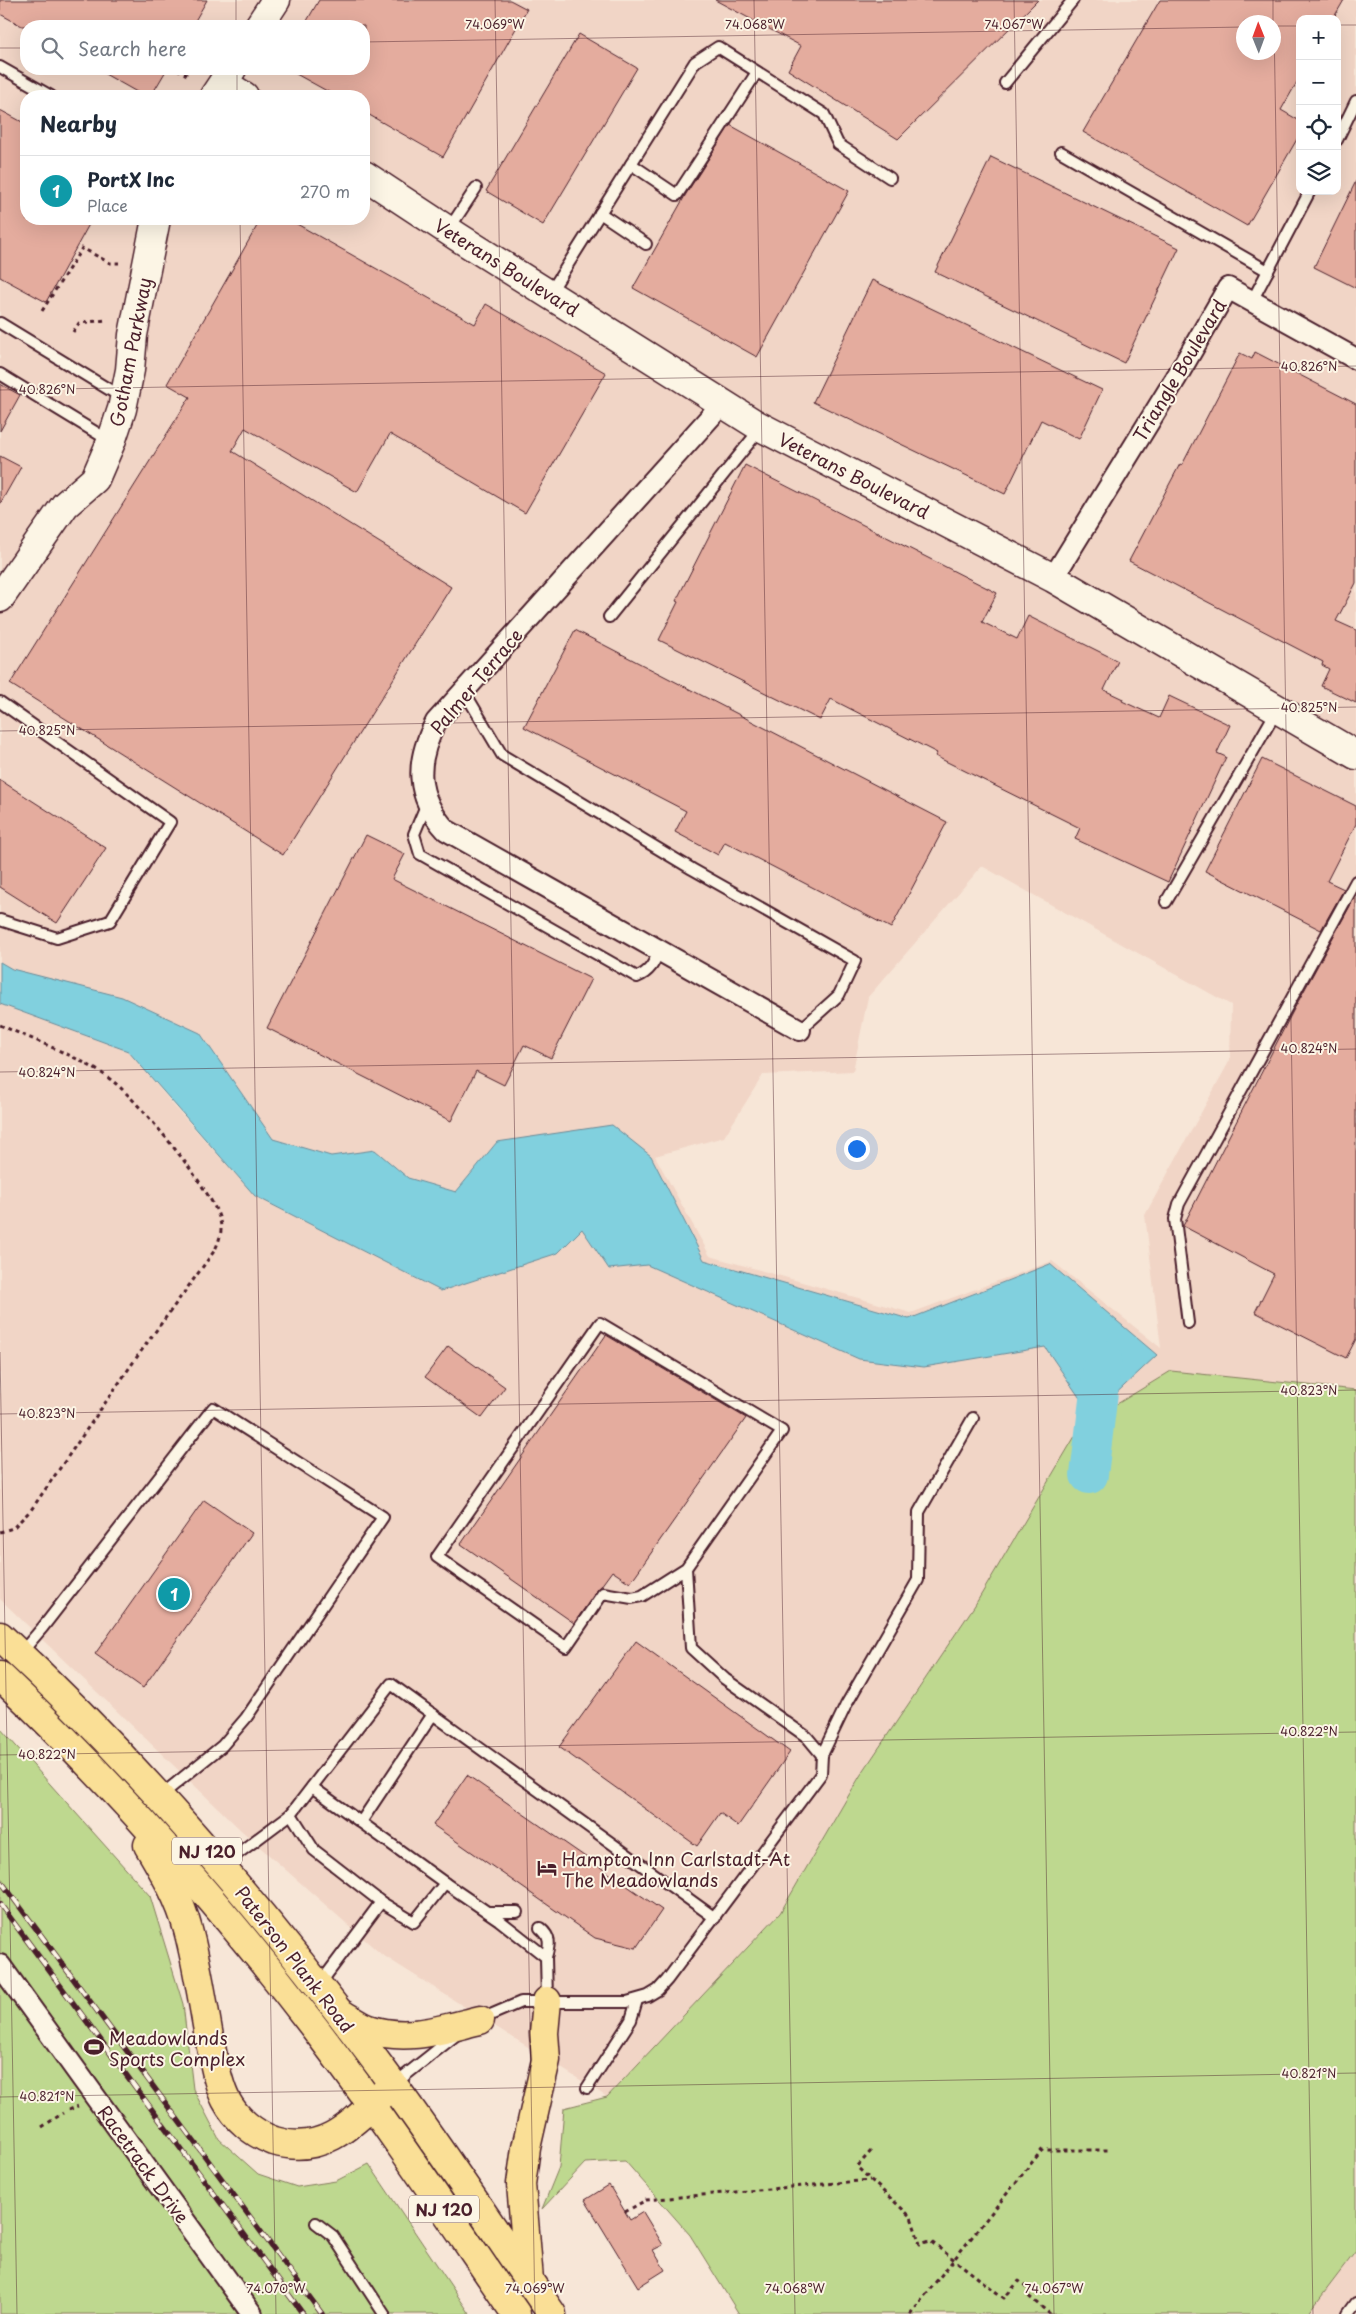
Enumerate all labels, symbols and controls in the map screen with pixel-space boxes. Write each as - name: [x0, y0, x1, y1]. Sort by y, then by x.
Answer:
- text: 74.069°W: [465, 15, 525, 33]
- text: 74.068°W: [725, 15, 786, 33]
- text: 74.067°W: [984, 15, 1044, 33]
- north arrow: [1236, 15, 1281, 60]
- map controls: [1296, 15, 1341, 195]
- button: +: [1296, 15, 1341, 60]
- search box: [20, 20, 370, 75]
- icon: search: [38, 34, 66, 62]
- text: Search here: [78, 34, 187, 62]
- button: −: [1296, 60, 1341, 105]
- button: locate: [1296, 105, 1341, 150]
- text: Nearby: [40, 107, 117, 139]
- button: layers: [1296, 150, 1341, 195]
- text: PortX Inc: [87, 165, 175, 193]
- text: 1: [52, 179, 60, 203]
- text: 270 m: [300, 179, 350, 203]
- text: Place: [87, 193, 128, 217]
- street label: Veterans Boulevard: [429, 211, 585, 323]
- street label: Gotham Parkway: [102, 275, 158, 429]
- street label: Triangle Boulevard: [1126, 294, 1232, 446]
- text: 40.826°N: [1281, 357, 1337, 375]
- text: 40.826°N: [19, 380, 75, 398]
- street label: Veterans Boulevard: [774, 425, 934, 525]
- street label: Palmer Terrace: [424, 622, 528, 740]
- text: 40.825°N: [1281, 698, 1337, 716]
- text: 40.825°N: [19, 721, 75, 739]
- text: 40.824°N: [1281, 1039, 1337, 1057]
- text: 40.824°N: [19, 1063, 75, 1081]
- your location: [844, 1136, 870, 1162]
- text: 40.823°N: [1281, 1381, 1337, 1399]
- text: 40.823°N: [19, 1404, 75, 1422]
- pin: 1: [158, 1575, 190, 1613]
- text: 40.822°N: [1280, 1722, 1338, 1740]
- text: 40.822°N: [18, 1745, 76, 1763]
- road number: NJ 120: [172, 1838, 242, 1864]
- place label: Hampton Inn Carlstadt-At The Meadowlands: [562, 1845, 790, 1893]
- hotel icon: Hampton Inn Carlstadt-At The Meadowlands: [536, 1857, 558, 1879]
- street label: Paterson Plank Road: [229, 1880, 361, 2038]
- place label: Meadowlands Sports Complex: [109, 2024, 245, 2072]
- sports icon: Meadowlands Sports Complex: [83, 2036, 105, 2058]
- text: 40.821°N: [1282, 2064, 1336, 2082]
- text: 40.821°N: [20, 2087, 74, 2105]
- street label: Racetrack Drive: [92, 2099, 196, 2229]
- road number: NJ 120: [409, 2196, 479, 2222]
- text: 74.070°W: [246, 2279, 306, 2297]
- text: 74.069°W: [505, 2279, 565, 2297]
- text: 74.068°W: [765, 2279, 826, 2297]
- text: 74.067°W: [1024, 2279, 1084, 2297]

